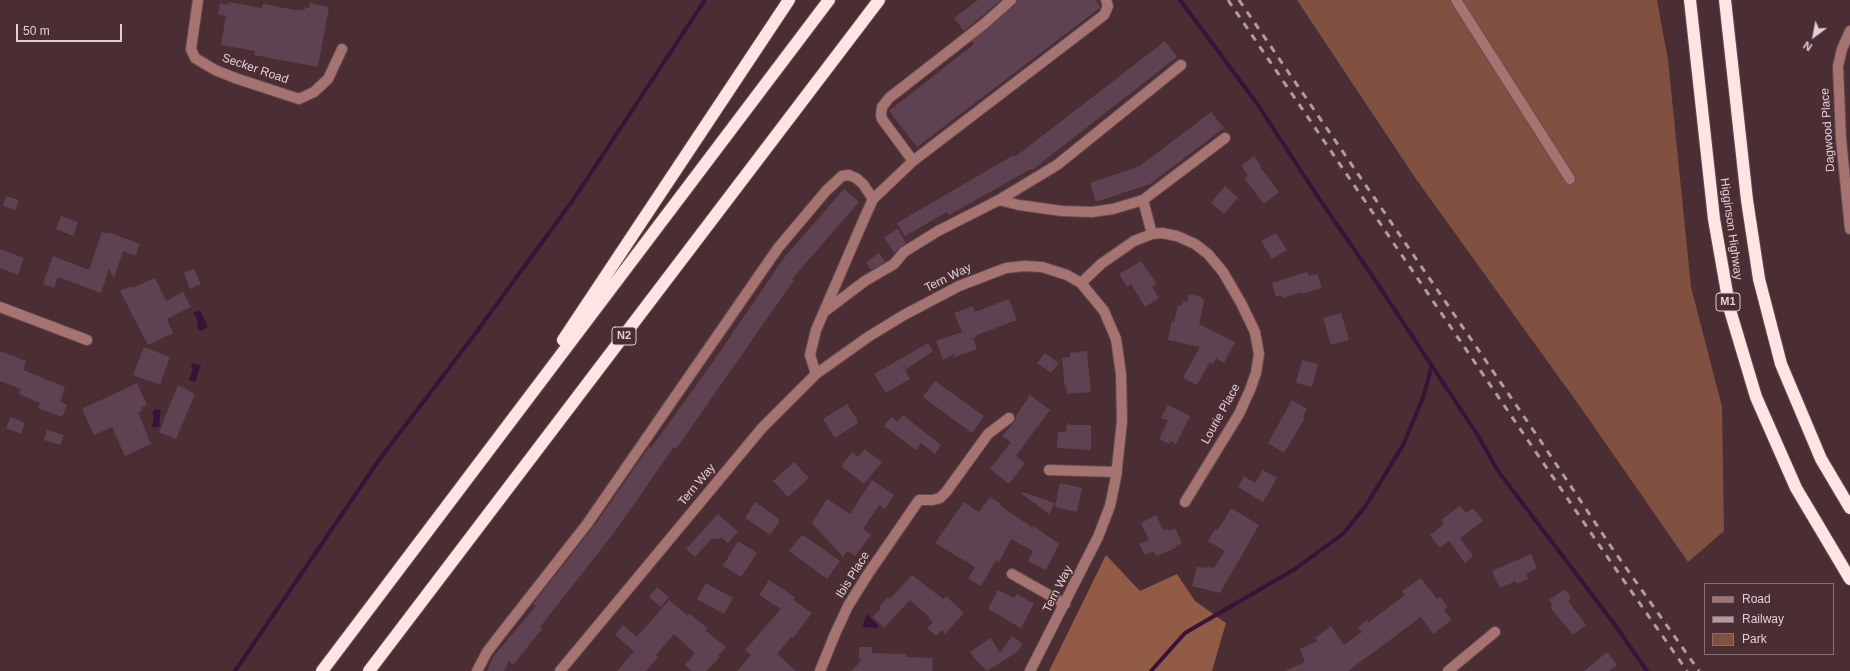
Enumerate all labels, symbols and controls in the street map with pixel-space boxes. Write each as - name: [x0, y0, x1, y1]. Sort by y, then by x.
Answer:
- scale bar: [18, 16, 124, 42]
- north arrow: [1794, 16, 1834, 56]
- text: 50 m: [23, 24, 50, 38]
- text: N: [1801, 39, 1814, 53]
- street label: Secker Road: [220, 51, 290, 87]
- street label: Dagwood Place: [1818, 88, 1838, 172]
- street label: Higginson Highway: [1717, 177, 1745, 281]
- street label: Tern Way: [922, 261, 974, 295]
- road number: M1: [1716, 293, 1740, 311]
- road number: N2: [612, 327, 636, 345]
- street label: Lourie Place: [1199, 381, 1243, 447]
- street label: Tern Way: [675, 461, 719, 509]
- street label: Ibis Place: [833, 549, 873, 601]
- street label: Tern Way: [1040, 563, 1076, 615]
- legend: [1704, 583, 1834, 655]
- text: Road: [1742, 592, 1771, 606]
- text: Railway: [1742, 612, 1784, 626]
- text: Park: [1742, 632, 1767, 646]

